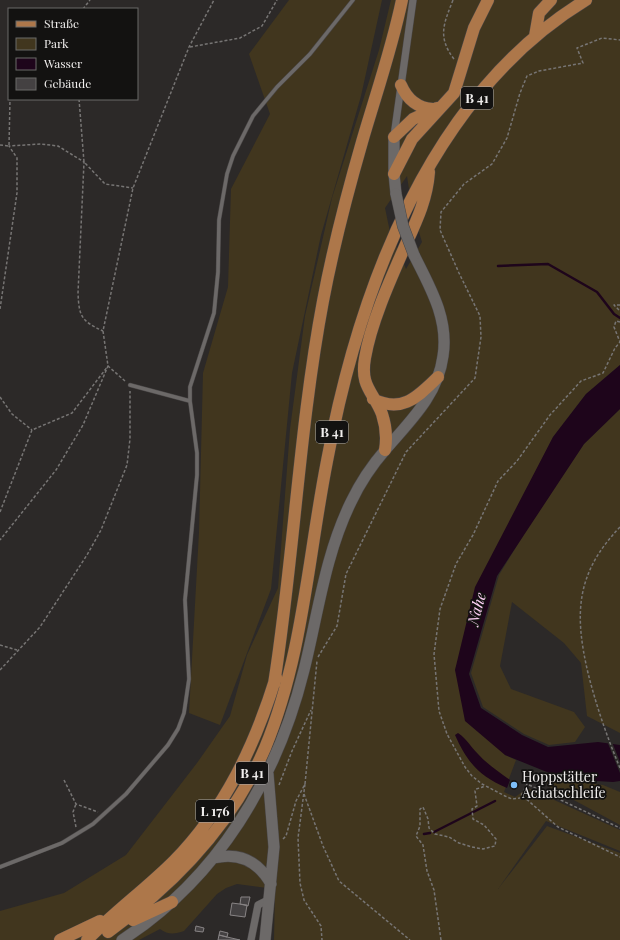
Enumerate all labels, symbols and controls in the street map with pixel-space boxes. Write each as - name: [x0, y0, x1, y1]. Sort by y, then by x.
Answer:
- legend: [8, 8, 138, 100]
- text: Straße: [44, 15, 79, 31]
- text: Park: [44, 35, 69, 51]
- text: Wasser: [43, 55, 83, 71]
- text: Gebäude: [44, 75, 91, 91]
- road number: B 41: [461, 87, 493, 109]
- road number: B 41: [316, 421, 348, 443]
- water label: Nahe: [462, 590, 490, 629]
- road number: B 41: [236, 762, 268, 784]
- place label: Hoppstätter Achatschleife: [521, 767, 606, 802]
- marker: Hoppstätter Achatschleife: [509, 780, 519, 790]
- road number: L 176: [196, 800, 234, 822]

